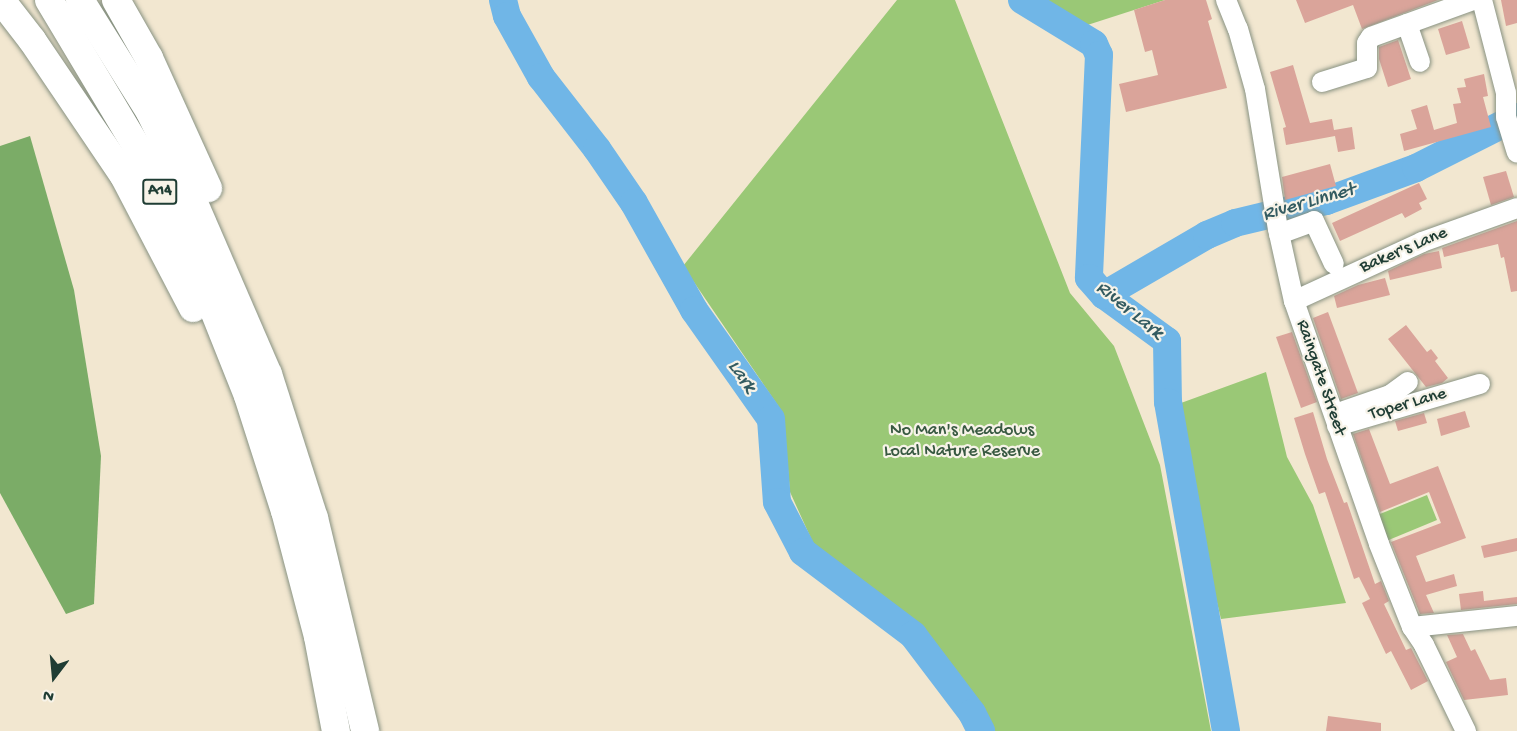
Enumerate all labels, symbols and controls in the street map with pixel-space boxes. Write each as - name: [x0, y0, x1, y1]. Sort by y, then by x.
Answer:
- water label: River Linnet: [1260, 178, 1358, 228]
- road number: A14: [142, 179, 178, 205]
- street label: Baker's Lane: [1357, 223, 1451, 279]
- water label: River Lark: [1090, 276, 1168, 346]
- street label: Raingate Street: [1290, 317, 1350, 439]
- water label: Lark: [721, 356, 761, 398]
- street label: Toper Lane: [1367, 384, 1449, 426]
- park label: No Man's Meadows Local Nature Reserve: [884, 421, 1040, 464]
- north arrow: [24, 647, 84, 707]
- text: N: [41, 684, 57, 705]

